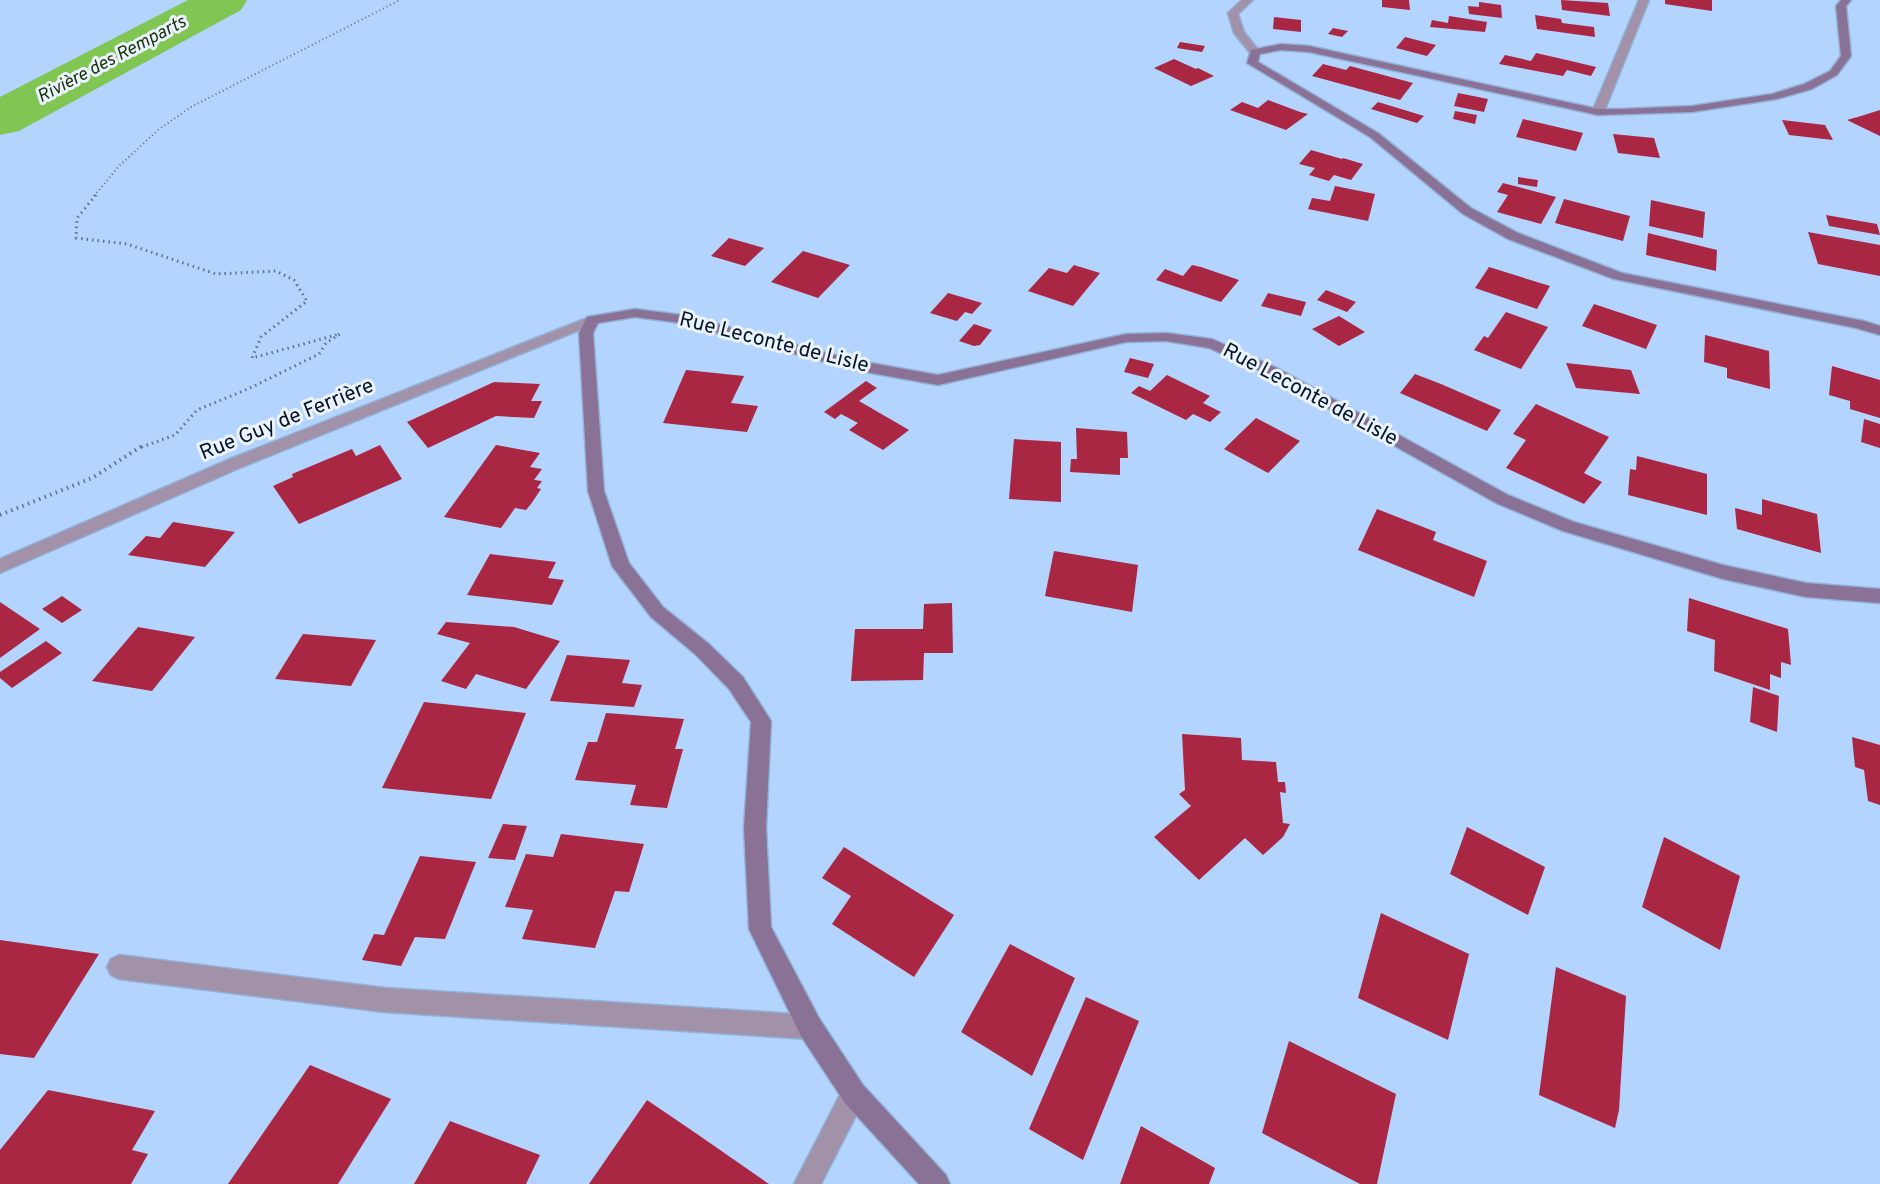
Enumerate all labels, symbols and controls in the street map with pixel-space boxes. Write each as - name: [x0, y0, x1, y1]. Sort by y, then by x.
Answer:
- water label: Rivière des Remparts: [34, 11, 191, 109]
- street label: Rue Leconte de Lisle: [676, 306, 872, 380]
- street label: Rue Leconte de Lisle: [1218, 337, 1402, 453]
- street label: Rue Guy de Ferrière: [196, 373, 378, 467]

